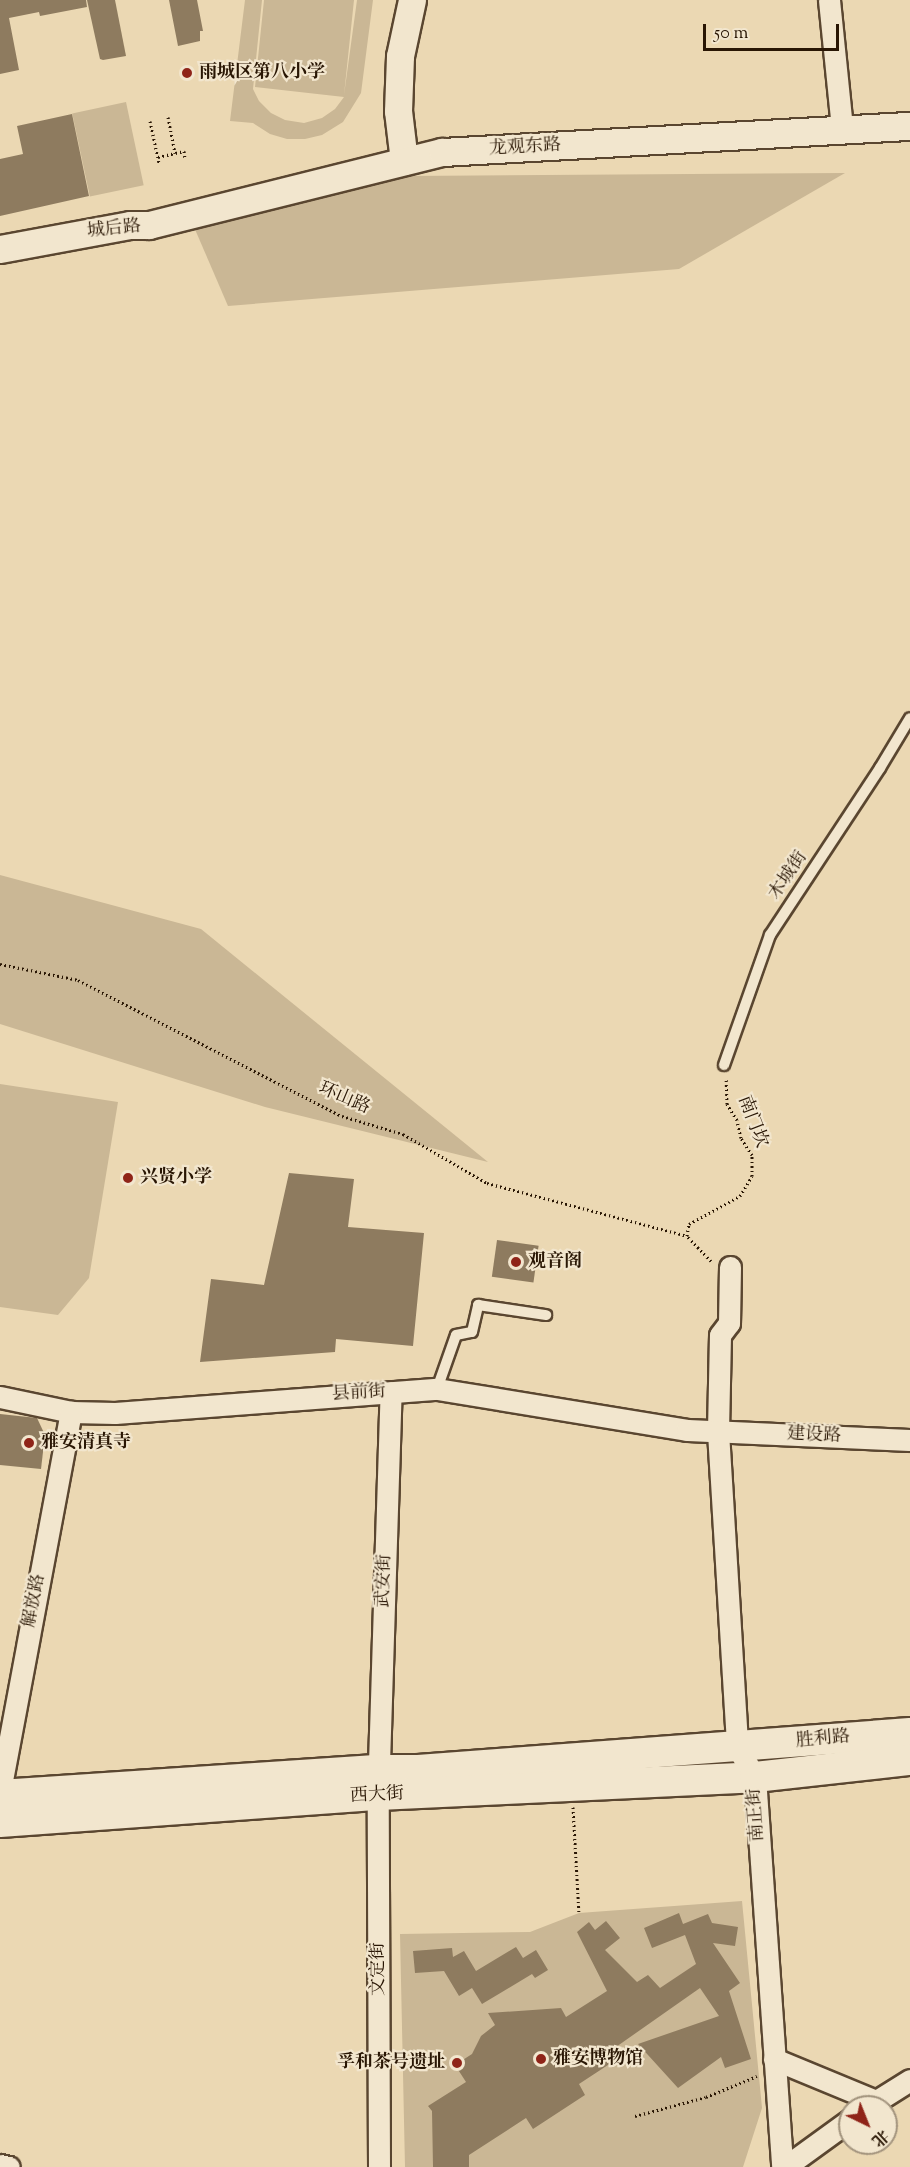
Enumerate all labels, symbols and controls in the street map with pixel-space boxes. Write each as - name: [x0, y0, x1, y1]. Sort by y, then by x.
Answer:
- scale bar: [706, 12, 842, 50]
- text: 50 m: [714, 21, 748, 47]
- place label: 雨城区第八小学: [199, 62, 325, 84]
- marker: 雨城区第八小学: [180, 66, 194, 80]
- street label: 龙观东路: [488, 135, 562, 161]
- street label: 城后路: [86, 216, 142, 244]
- street label: 木城街: [765, 848, 813, 904]
- street label: 环山路: [315, 1079, 373, 1119]
- street label: 南门坎: [732, 1093, 772, 1151]
- place label: 兴贤小学: [140, 1167, 212, 1189]
- marker: 兴贤小学: [121, 1171, 135, 1185]
- place label: 观音阁: [528, 1251, 582, 1273]
- marker: 观音阁: [509, 1255, 523, 1269]
- street label: 县前街: [331, 1382, 387, 1406]
- street label: 建设路: [786, 1424, 842, 1448]
- place label: 雅安清真寺: [41, 1432, 131, 1454]
- marker: 雅安清真寺: [22, 1436, 36, 1450]
- street label: 武安街: [373, 1554, 397, 1608]
- street label: 解放路: [19, 1572, 51, 1630]
- street label: 胜利路: [795, 1727, 851, 1753]
- street label: 西大街: [349, 1784, 405, 1808]
- street label: 南正街: [744, 1787, 770, 1843]
- street label: 文定街: [368, 1942, 390, 1996]
- place label: 雅安博物馆: [553, 2048, 643, 2070]
- place label: 孚和茶号遗址: [337, 2052, 445, 2074]
- marker: 雅安博物馆: [534, 2052, 548, 2066]
- marker: 孚和茶号遗址: [450, 2056, 464, 2070]
- north arrow: [838, 2095, 898, 2155]
- text: 北: [866, 2123, 893, 2151]

